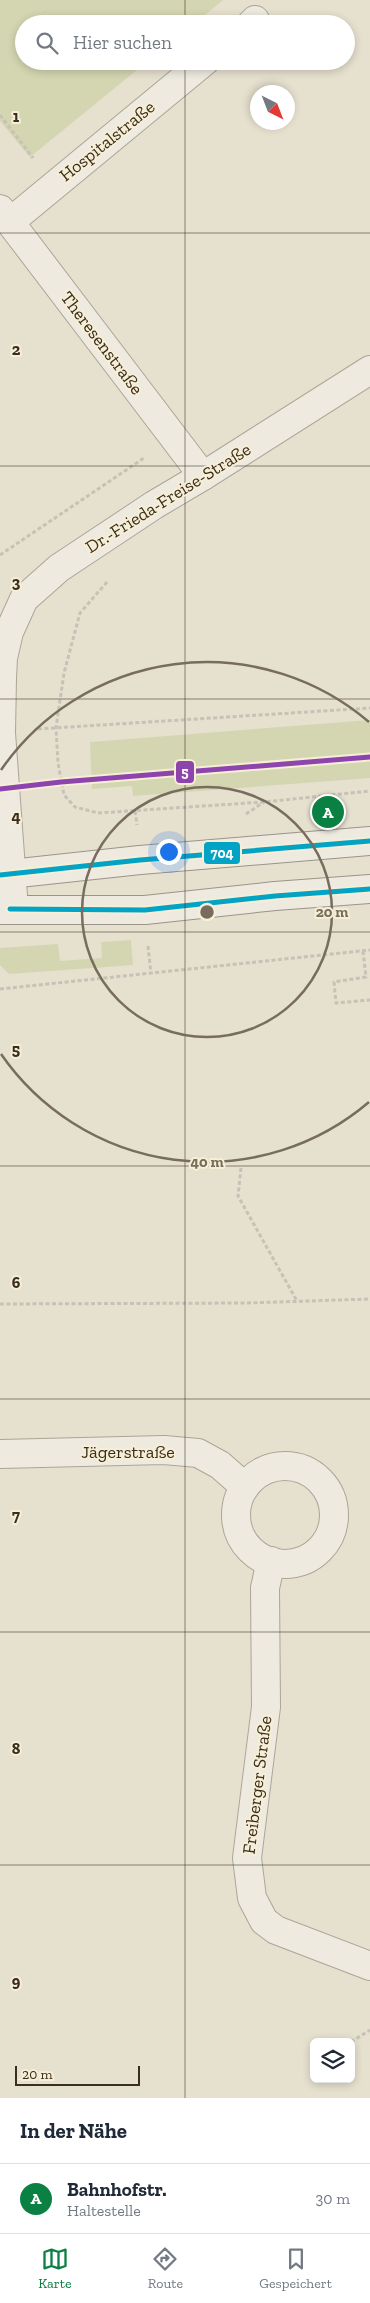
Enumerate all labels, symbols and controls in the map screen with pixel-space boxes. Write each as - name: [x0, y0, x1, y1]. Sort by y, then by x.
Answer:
- search box: [15, 15, 355, 70]
- icon: search: [33, 29, 61, 57]
- text: Hier suchen: [73, 31, 172, 54]
- north arrow: [250, 85, 295, 130]
- street label: Hospitalstraße: [55, 96, 159, 186]
- text: 1: [13, 107, 20, 126]
- street label: Theresenstraße: [56, 287, 148, 399]
- text: 2: [12, 340, 21, 359]
- street label: Dr.-Frieda-Freise-Straße: [81, 438, 255, 558]
- text: 3: [12, 573, 21, 592]
- line badge: 5: [175, 760, 195, 784]
- text: 5: [181, 764, 189, 781]
- pin: A: [312, 793, 344, 831]
- text: 4: [11, 807, 21, 826]
- your location: [156, 839, 182, 865]
- line badge: 704: [203, 841, 241, 865]
- text: 704: [211, 845, 234, 862]
- centre of rings: [198, 903, 216, 921]
- text: 20 m: [316, 903, 348, 921]
- text: 5: [12, 1040, 20, 1059]
- text: 40 m: [190, 1153, 224, 1171]
- text: 6: [12, 1273, 21, 1292]
- street label: Jägerstraße: [81, 1441, 175, 1463]
- text: 7: [12, 1506, 20, 1525]
- street label: Freiberger Straße: [238, 1715, 276, 1855]
- text: 8: [12, 1739, 21, 1758]
- text: 9: [12, 1972, 21, 1991]
- map controls: [310, 2038, 355, 2083]
- button: layers: [310, 2038, 355, 2083]
- scale bar: [15, 2063, 140, 2086]
- text: 20 m: [22, 2066, 53, 2083]
- text: In der Nähe: [20, 2118, 127, 2143]
- text: Bahnhofstr.: [67, 2178, 167, 2201]
- text: A: [31, 2189, 42, 2208]
- text: 30 m: [316, 2189, 350, 2208]
- text: Haltestelle: [67, 2201, 141, 2220]
- tab: Karte: [38, 2245, 72, 2292]
- tab: Route: [148, 2245, 183, 2292]
- tab: Gespeichert: [259, 2245, 332, 2292]

